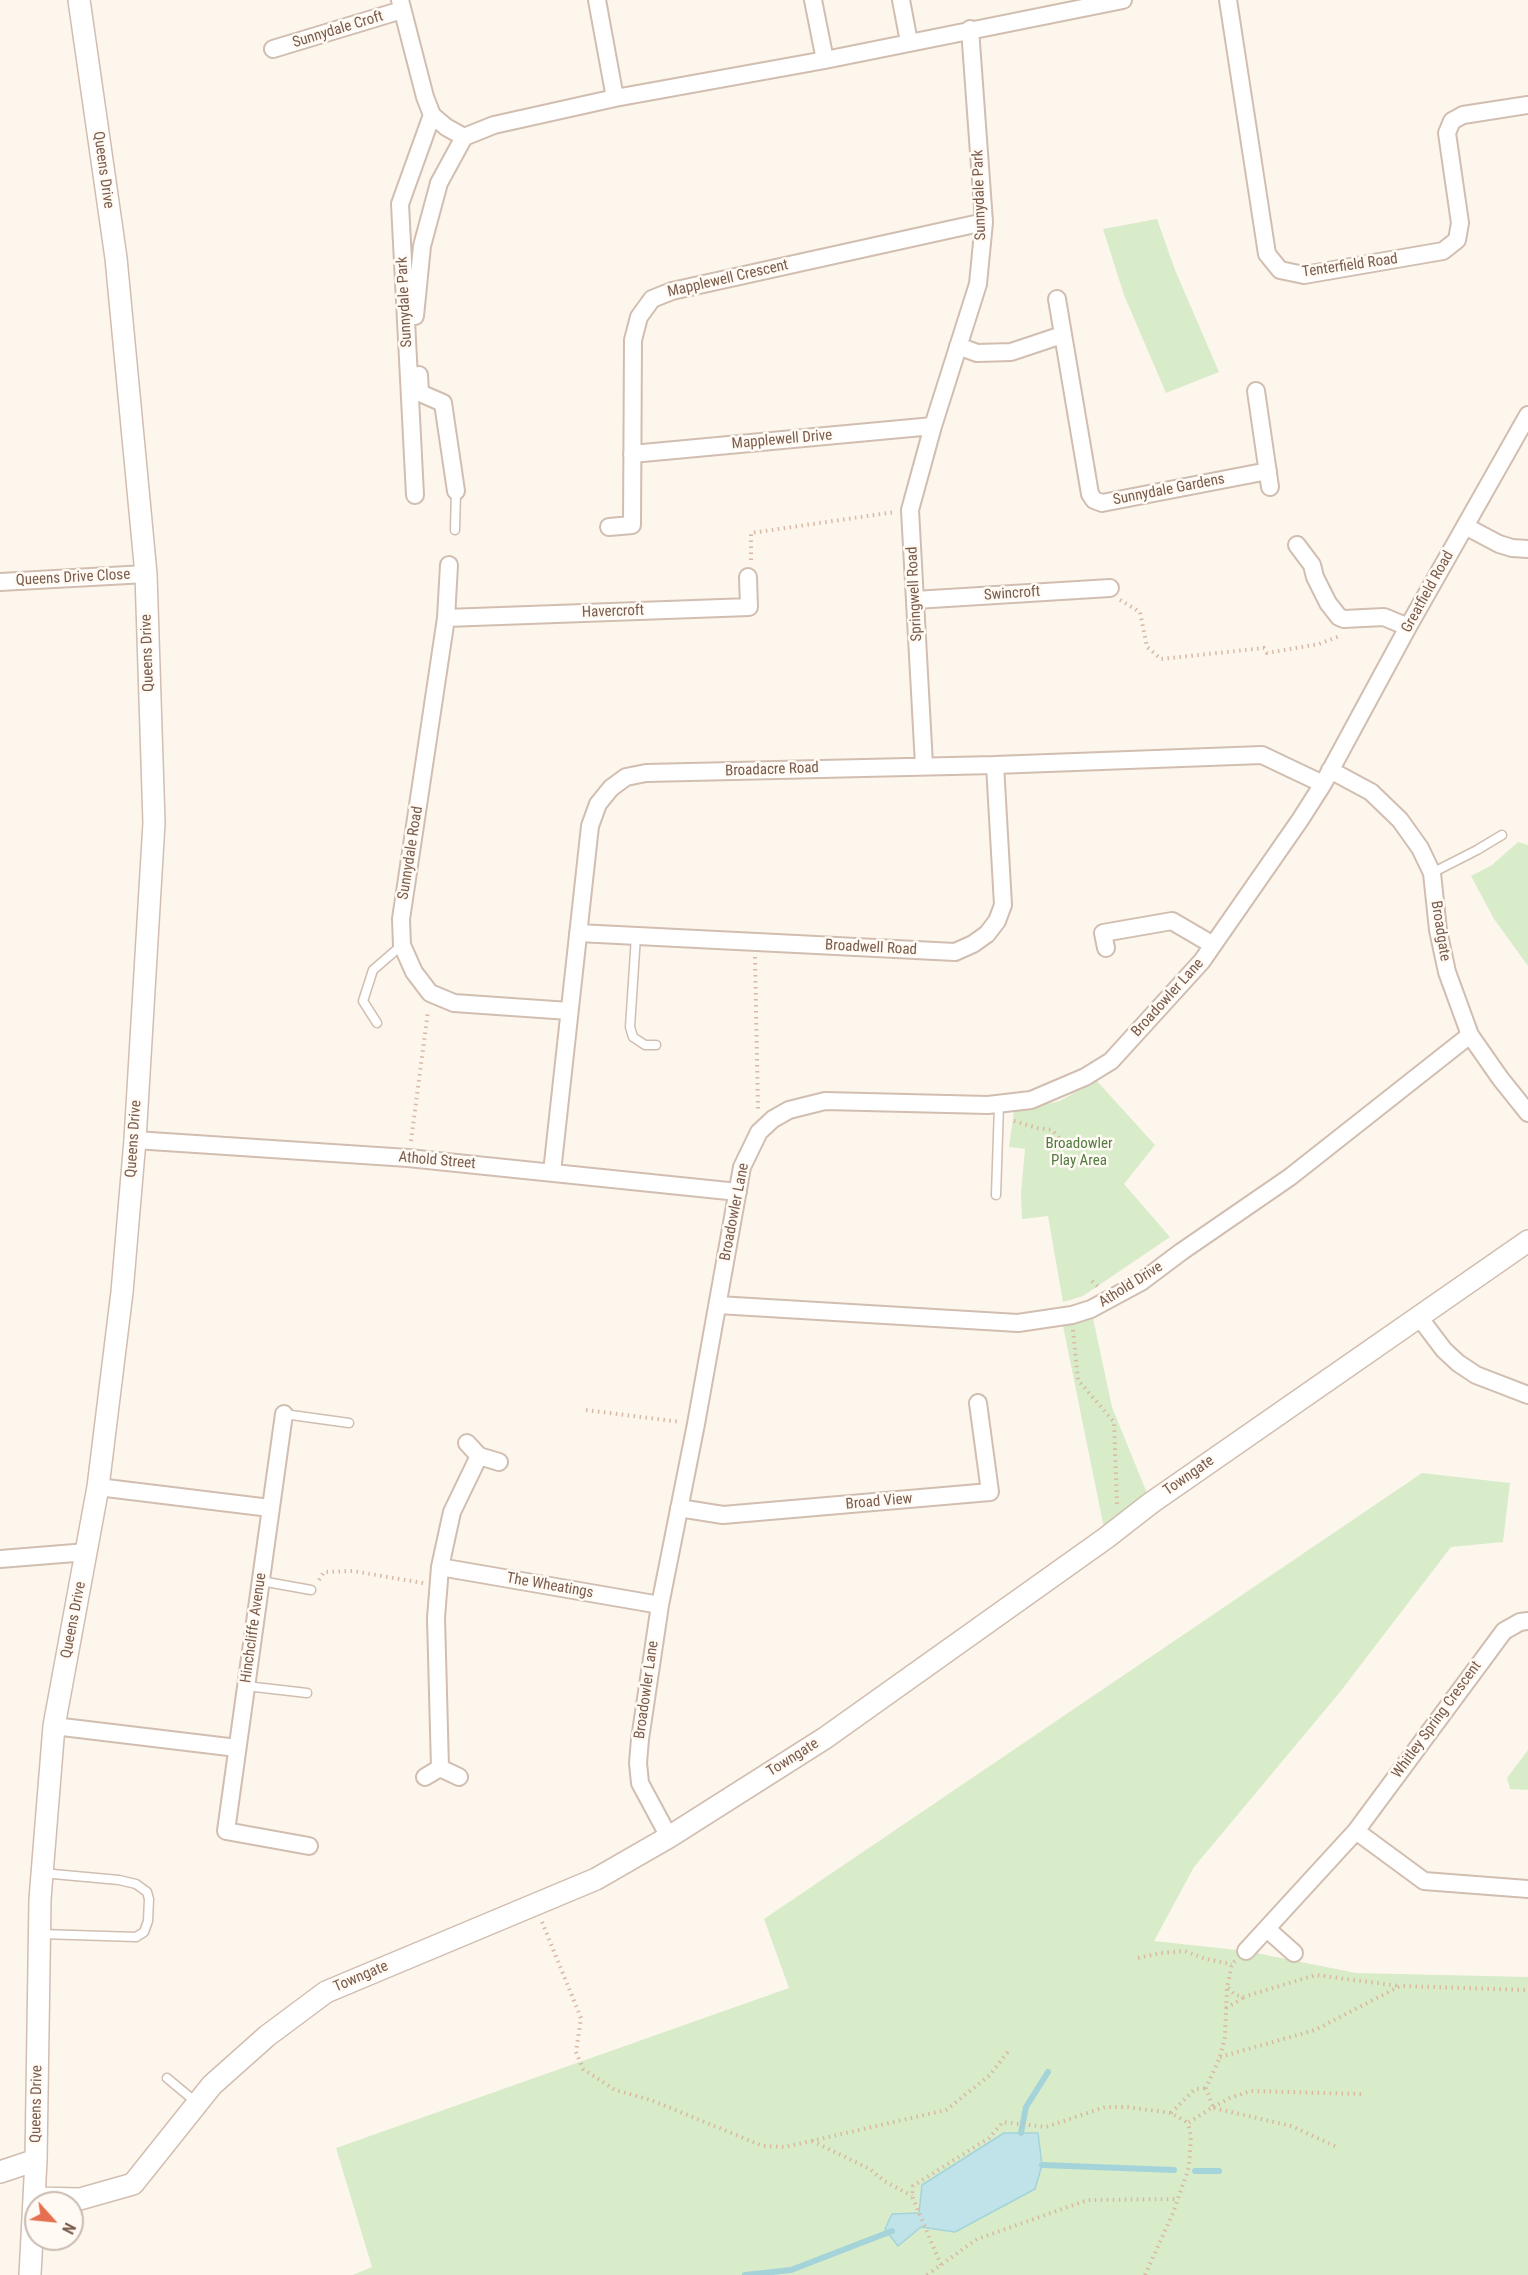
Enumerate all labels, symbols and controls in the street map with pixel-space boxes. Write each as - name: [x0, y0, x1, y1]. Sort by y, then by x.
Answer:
- street label: Sunnydale Croft: [290, 8, 386, 52]
- street label: Queens Drive: [89, 130, 117, 210]
- street label: Sunnydale Park: [969, 149, 991, 241]
- street label: Tenterfield Road: [1301, 250, 1399, 282]
- street label: Sunnydale Park: [394, 256, 416, 348]
- street label: Mapplewell Crescent: [666, 256, 790, 302]
- street label: Mapplewell Drive: [731, 427, 833, 453]
- street label: Sunnydale Gardens: [1112, 470, 1226, 510]
- street label: Springwell Road: [904, 546, 926, 642]
- street label: Greatfield Road: [1398, 548, 1458, 636]
- street label: Queens Drive Close: [15, 566, 131, 590]
- street label: Swincroft: [983, 583, 1041, 605]
- street label: Havercroft: [582, 602, 644, 622]
- street label: Queens Drive: [138, 614, 158, 692]
- street label: Broadacre Road: [725, 759, 819, 781]
- street label: Sunnydale Road: [395, 805, 427, 901]
- street label: Broadgate: [1426, 900, 1454, 962]
- street label: Broadwell Road: [825, 937, 917, 959]
- street label: Broadowler Lane: [1128, 955, 1208, 1041]
- street label: Queens Drive: [122, 1100, 146, 1178]
- park label: Broadowler Play Area: [1045, 1135, 1113, 1170]
- street label: Athold Street: [398, 1149, 476, 1173]
- street label: Broadowler Lane: [717, 1162, 753, 1262]
- street label: Athold Drive: [1096, 1258, 1166, 1312]
- street label: Towngate: [1160, 1452, 1218, 1500]
- street label: Broad View: [845, 1490, 913, 1514]
- street label: The Wheatings: [505, 1570, 595, 1602]
- street label: Hinchcliffe Avenue: [237, 1572, 271, 1684]
- street label: Queens Drive: [58, 1580, 90, 1660]
- street label: Broadowler Lane: [631, 1640, 663, 1740]
- street label: Whitley Spring Crescent: [1388, 1658, 1486, 1782]
- street label: Towngate: [764, 1735, 822, 1781]
- street label: Towngate: [331, 1957, 391, 1997]
- street label: Queens Drive: [27, 2065, 47, 2143]
- north arrow: [24, 2191, 84, 2251]
- text: N: [58, 2220, 79, 2237]

